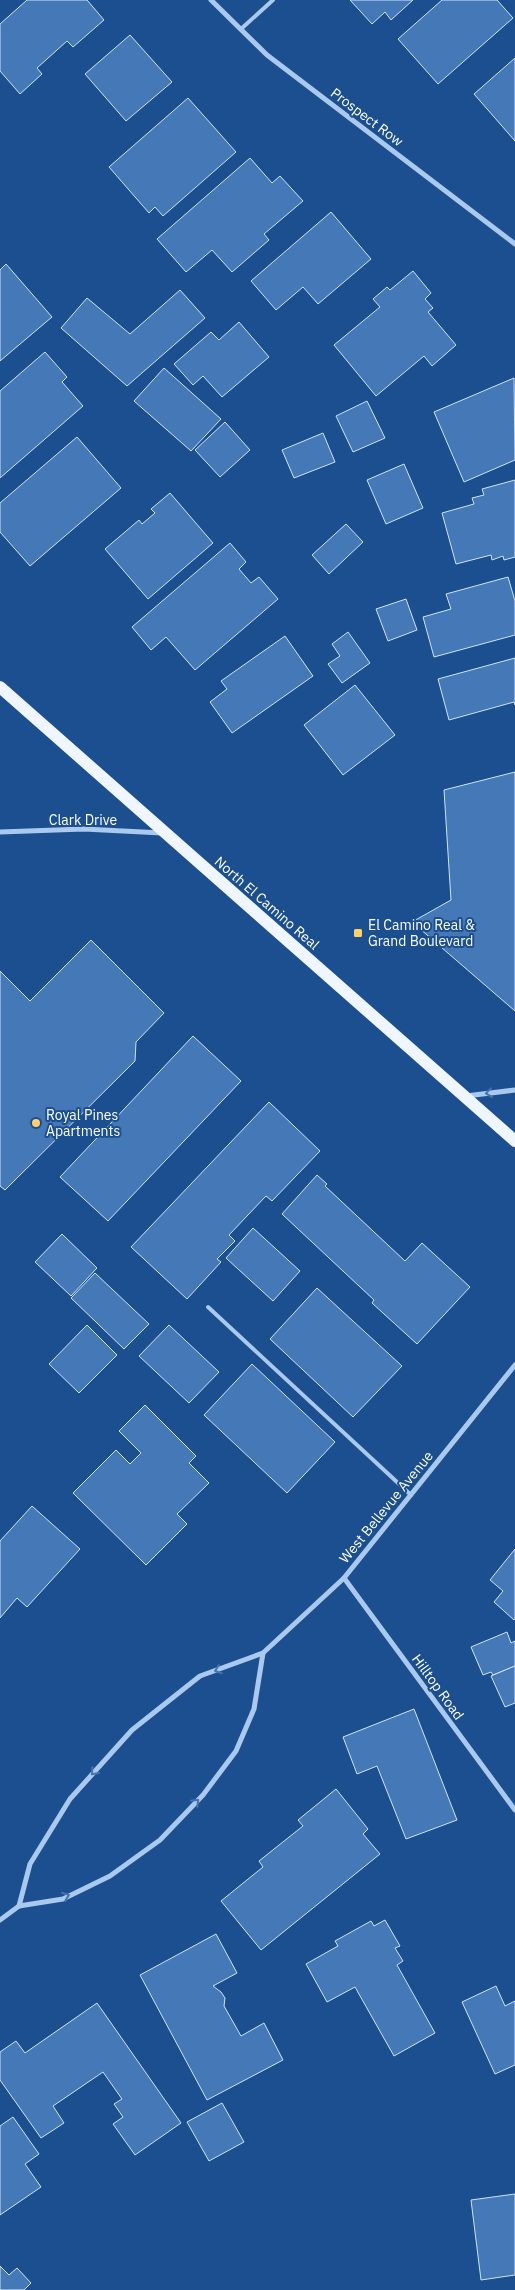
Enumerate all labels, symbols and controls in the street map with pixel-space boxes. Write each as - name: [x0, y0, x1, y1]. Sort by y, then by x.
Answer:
- street label: Prospect Row: [327, 84, 407, 150]
- street label: Clark Drive: [49, 811, 117, 829]
- street label: North El Camino Real: [211, 853, 323, 954]
- place label: El Camino Real & Grand Boulevard: [368, 916, 475, 950]
- marker: El Camino Real & Grand Boulevard: [352, 927, 364, 939]
- one-way arrow: [485, 1087, 493, 1098]
- place label: Royal Pines Apartments: [46, 1106, 120, 1140]
- marker: Royal Pines Apartments: [30, 1117, 42, 1129]
- street label: West Bellevue Avenue: [335, 1447, 437, 1567]
- street label: Hilltop Road: [408, 1650, 468, 1724]
- one-way arrow: [214, 1664, 222, 1674]
- one-way arrow: [91, 1767, 100, 1776]
- one-way arrow: [191, 1799, 200, 1808]
- one-way arrow: [61, 1892, 70, 1902]

